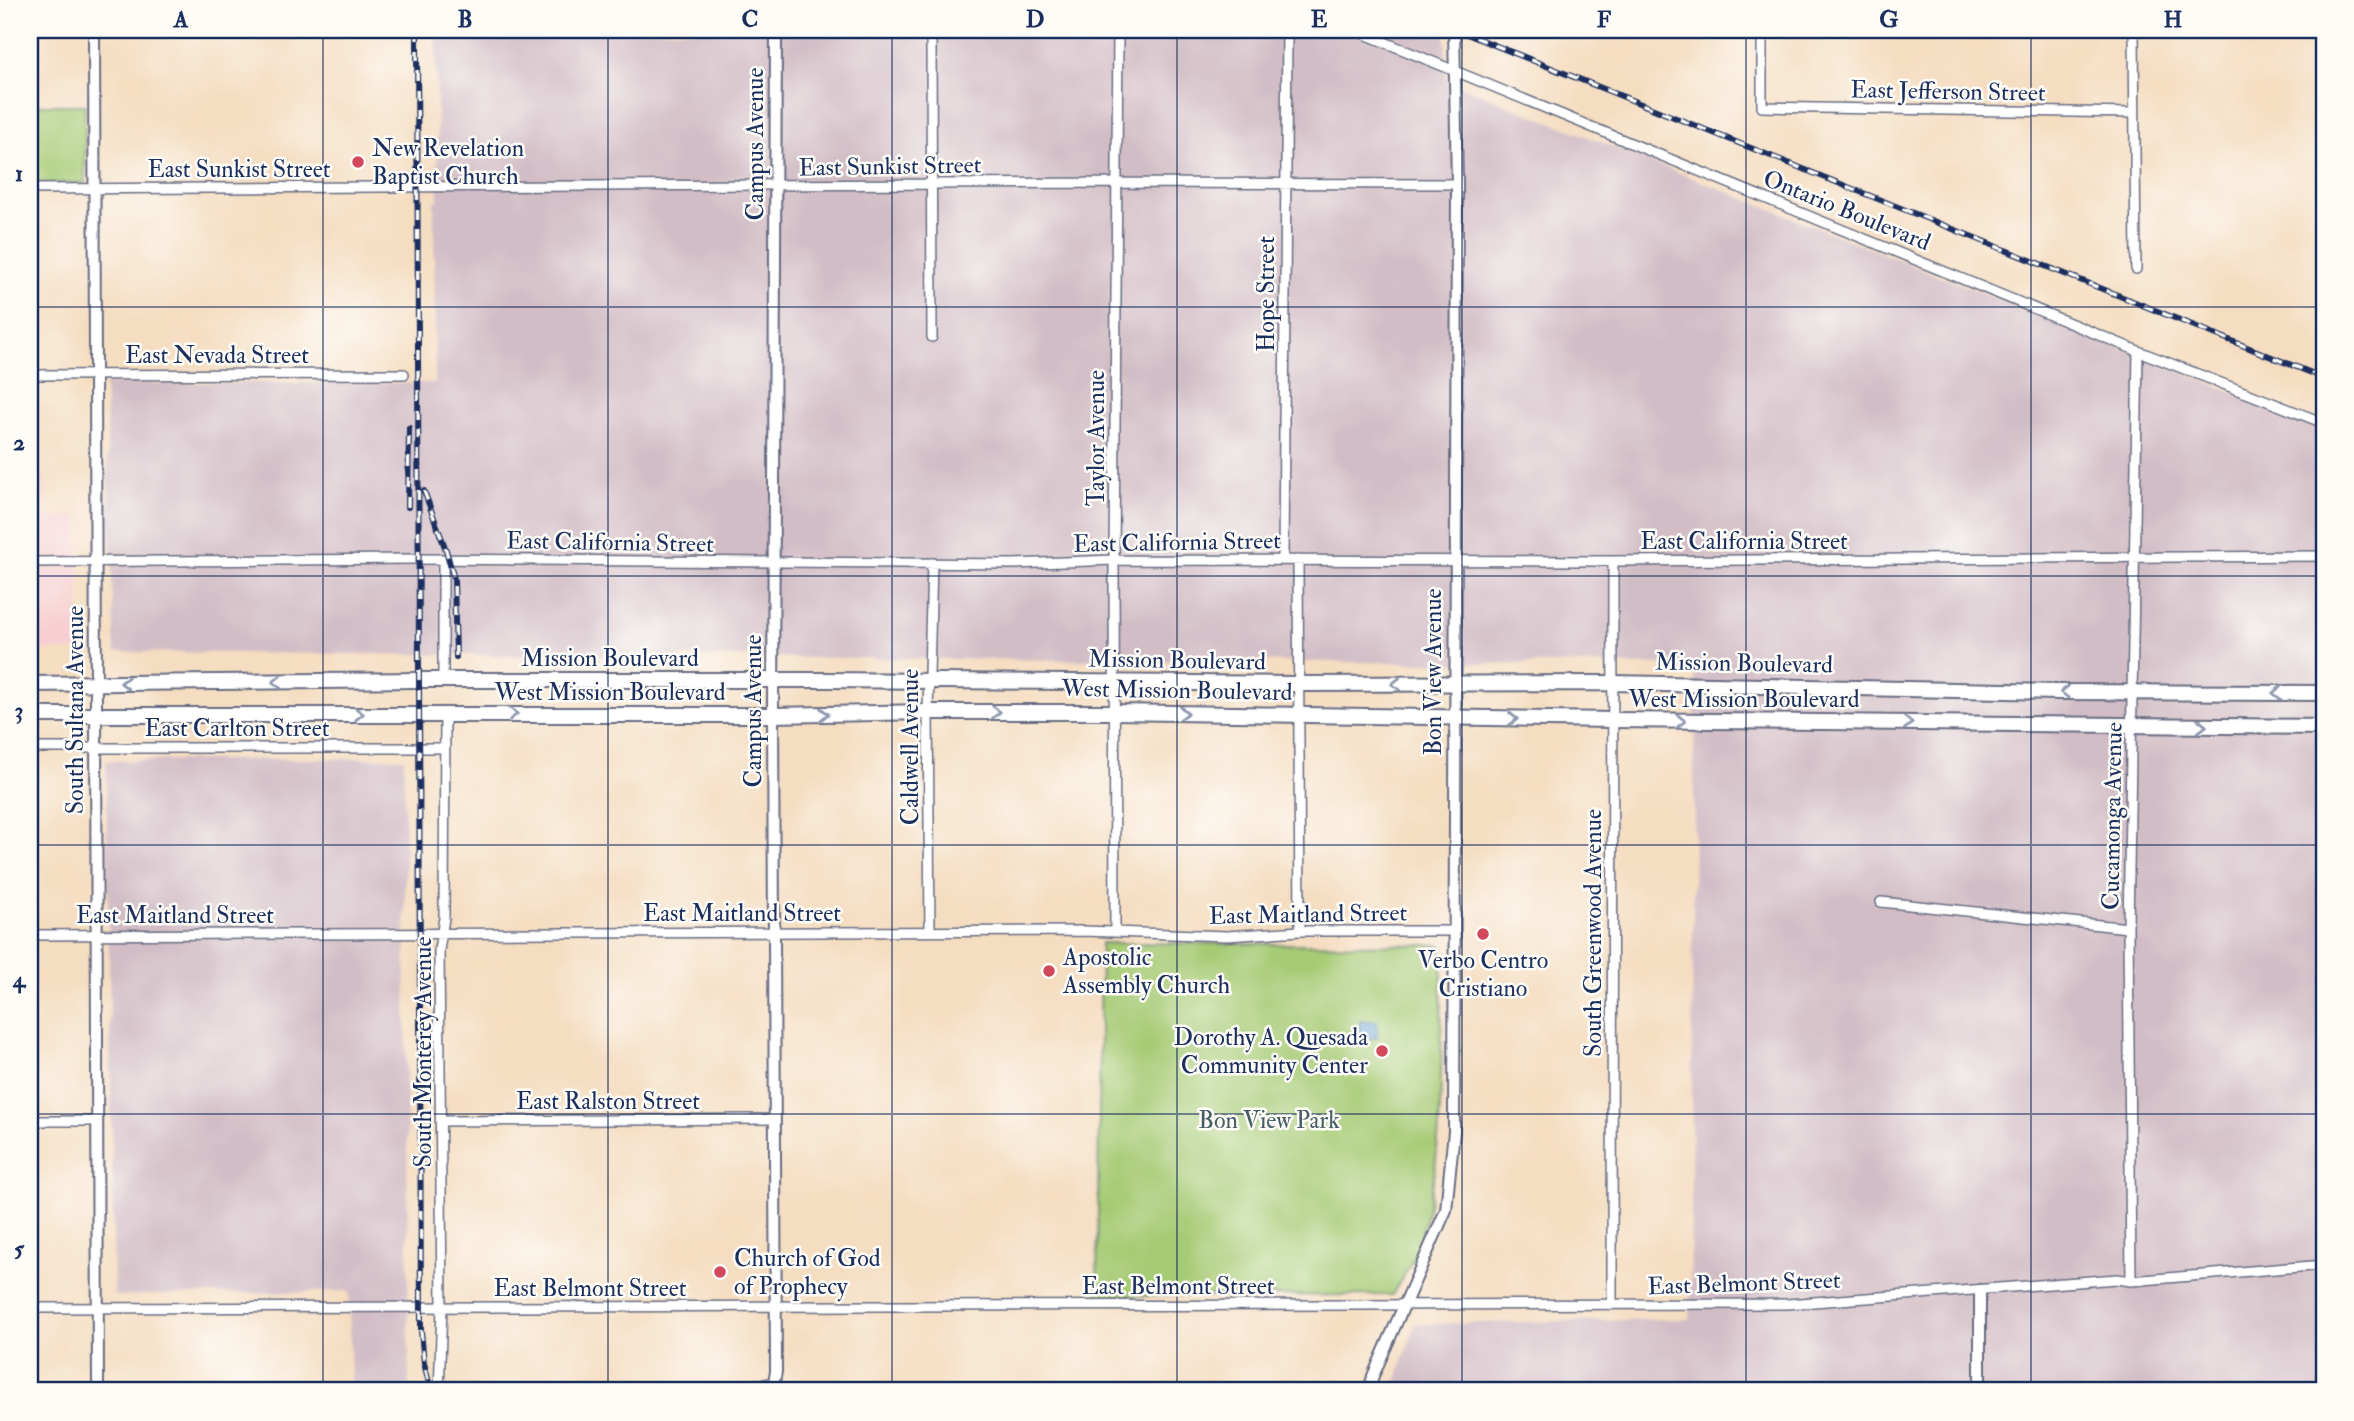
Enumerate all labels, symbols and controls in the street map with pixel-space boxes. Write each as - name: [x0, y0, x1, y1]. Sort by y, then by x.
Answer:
- text: A: [173, 5, 189, 34]
- text: B: [457, 5, 473, 34]
- text: C: [742, 5, 758, 34]
- text: D: [1026, 5, 1044, 34]
- text: E: [1311, 5, 1328, 34]
- text: F: [1597, 5, 1612, 34]
- text: G: [1879, 5, 1899, 34]
- text: H: [2164, 5, 2183, 34]
- street label: Campus Avenue: [740, 67, 771, 221]
- street label: East Jefferson Street: [1850, 74, 2046, 109]
- place label: New Revelation Baptist Church: [372, 133, 524, 192]
- street label: East Sunkist Street: [798, 149, 982, 184]
- street label: East Sunkist Street: [147, 154, 331, 185]
- marker: New Revelation Baptist Church: [350, 154, 366, 170]
- text: 1: [15, 159, 23, 188]
- street label: Ontario Boulevard: [1759, 163, 1935, 258]
- street label: Hope Street: [1251, 236, 1282, 352]
- street label: East Nevada Street: [125, 340, 309, 371]
- street label: Taylor Avenue: [1081, 370, 1112, 506]
- text: 2: [13, 428, 25, 457]
- street label: East California Street: [506, 525, 714, 560]
- street label: East California Street: [1073, 525, 1281, 560]
- street label: East California Street: [1640, 526, 1848, 557]
- street label: Bon View Avenue: [1418, 588, 1449, 756]
- street label: South Sultana Avenue: [60, 606, 91, 814]
- street label: Campus Avenue: [738, 634, 769, 788]
- street label: Mission Boulevard: [521, 643, 699, 674]
- street label: Mission Boulevard: [1088, 643, 1266, 678]
- street label: Mission Boulevard: [1655, 646, 1833, 681]
- street label: Caldwell Avenue: [895, 669, 926, 825]
- street label: West Mission Boulevard: [1060, 673, 1293, 708]
- one-way arrow: [271, 674, 282, 689]
- one-way arrow: [119, 676, 130, 691]
- one-way arrow: [1390, 676, 1401, 692]
- street label: West Mission Boulevard: [493, 677, 726, 708]
- street label: West Mission Boulevard: [1627, 684, 1860, 715]
- one-way arrow: [2060, 684, 2070, 700]
- one-way arrow: [2271, 685, 2282, 701]
- text: 3: [15, 696, 23, 725]
- one-way arrow: [992, 704, 1002, 720]
- one-way arrow: [1179, 705, 1190, 720]
- one-way arrow: [355, 706, 365, 722]
- one-way arrow: [508, 706, 519, 722]
- one-way arrow: [820, 706, 830, 722]
- one-way arrow: [1508, 711, 1519, 726]
- street label: East Carlton Street: [145, 713, 330, 744]
- one-way arrow: [1676, 713, 1687, 729]
- one-way arrow: [1904, 715, 1914, 731]
- one-way arrow: [2197, 718, 2207, 734]
- street label: Cucamonga Avenue: [2095, 722, 2130, 910]
- street label: South Greenwood Avenue: [1578, 809, 1609, 1057]
- street label: East Maitland Street: [1209, 897, 1408, 932]
- street label: East Maitland Street: [643, 898, 841, 929]
- street label: East Maitland Street: [76, 900, 274, 931]
- marker: Verbo Centro Cristiano: [1475, 926, 1491, 942]
- street label: South Monterey Avenue: [408, 936, 439, 1168]
- place label: Apostolic Assembly Church: [1062, 942, 1230, 1001]
- place label: Verbo Centro Cristiano: [1418, 945, 1548, 1004]
- marker: Apostolic Assembly Church: [1041, 963, 1057, 979]
- text: 4: [12, 965, 27, 994]
- place label: Dorothy A. Quesada Community Center: [1173, 1022, 1369, 1081]
- marker: Dorothy A. Quesada Community Center: [1374, 1043, 1390, 1059]
- street label: East Ralston Street: [516, 1086, 700, 1117]
- park label: Bon View Park: [1198, 1105, 1340, 1136]
- text: 5: [14, 1234, 25, 1263]
- place label: Church of God of Prophecy: [734, 1243, 881, 1302]
- marker: Church of God of Prophecy: [712, 1264, 728, 1280]
- street label: East Belmont Street: [1647, 1265, 1841, 1302]
- street label: East Belmont Street: [1081, 1271, 1275, 1302]
- street label: East Belmont Street: [493, 1273, 687, 1304]

